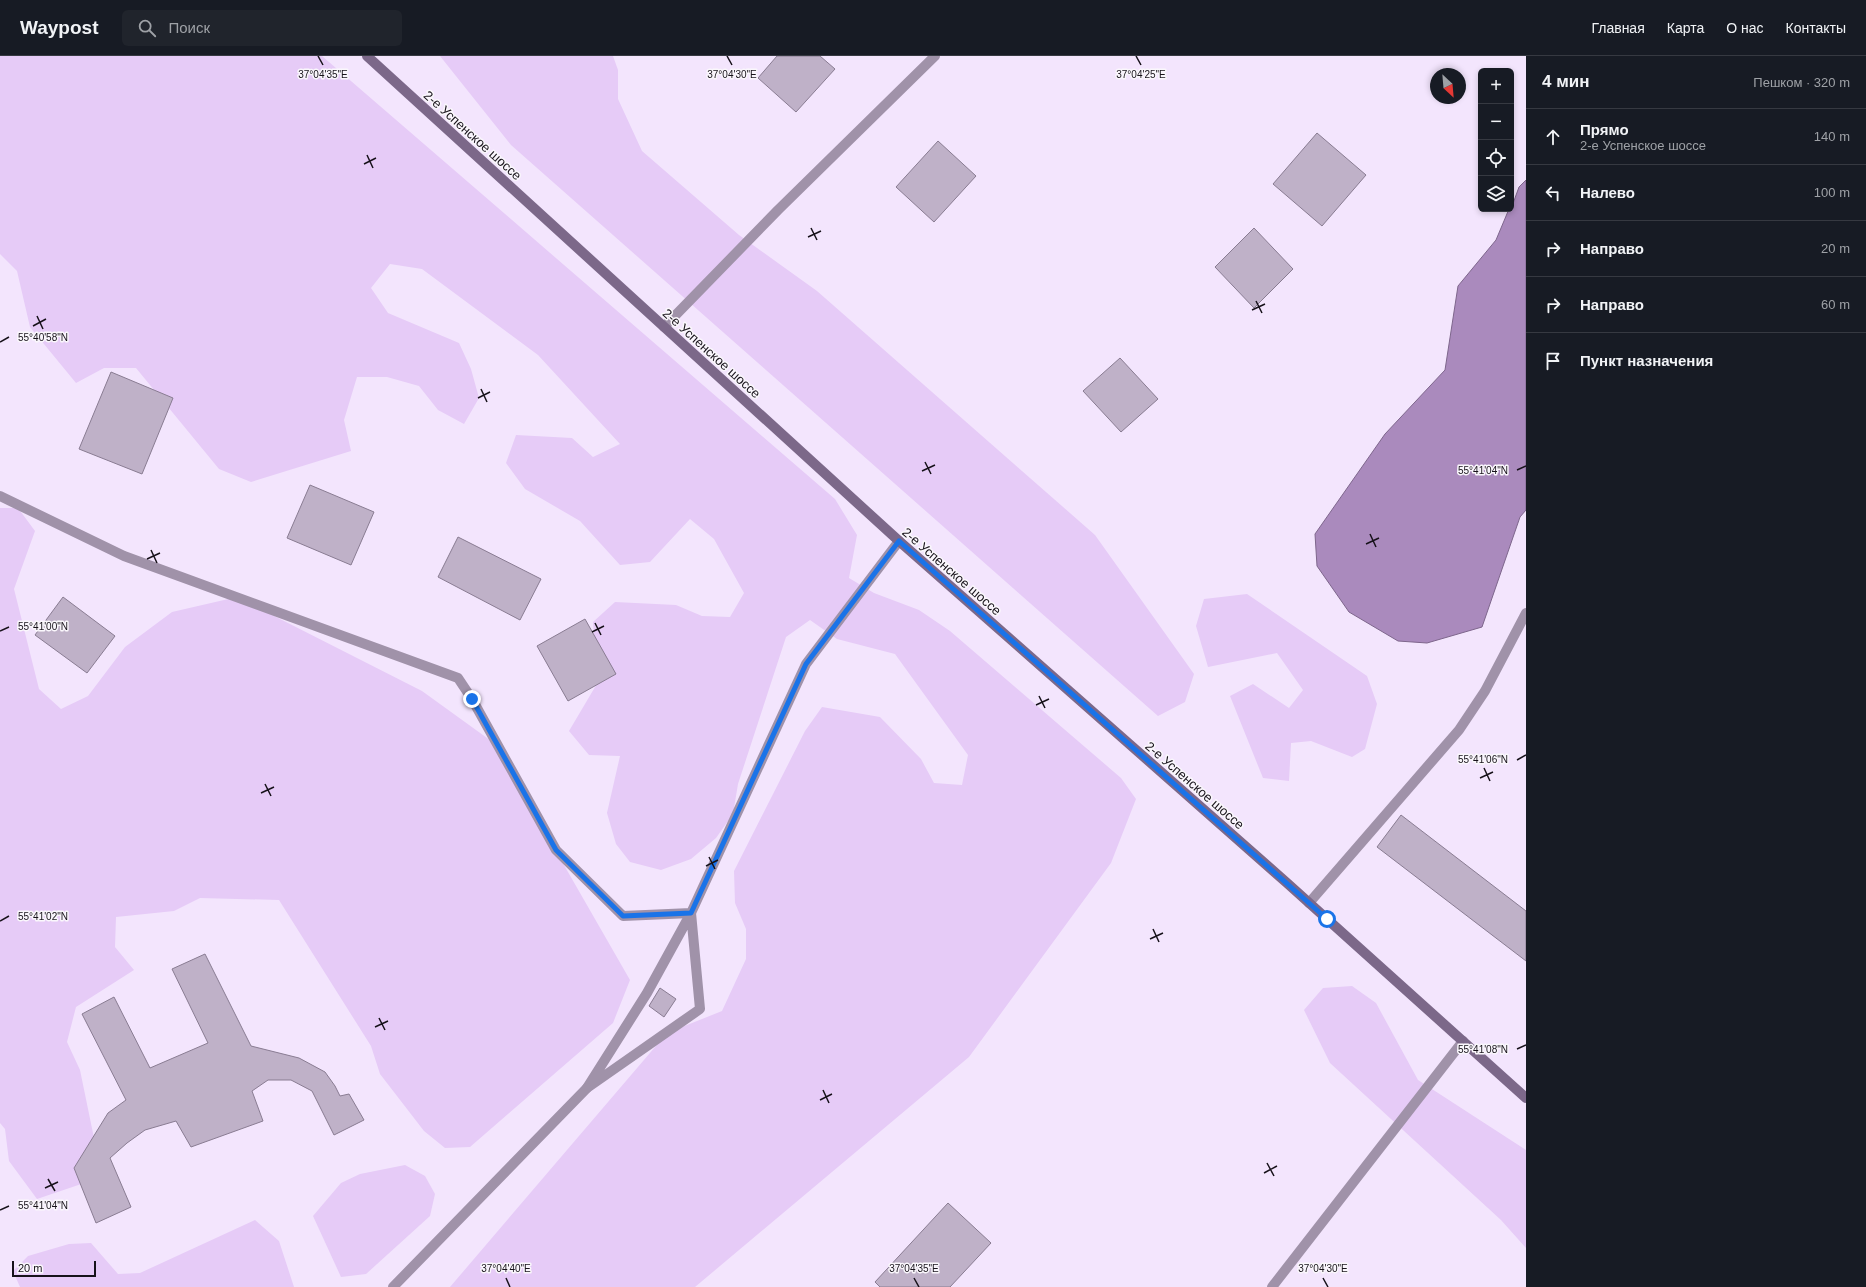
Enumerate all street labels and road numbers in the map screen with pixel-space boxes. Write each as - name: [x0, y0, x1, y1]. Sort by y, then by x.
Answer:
- street label: 2-е Успенское шоссе: [421, 88, 525, 183]
- street label: 2-е Успенское шоссе: [660, 306, 764, 401]
- street label: 2-е Успенское шоссе: [899, 524, 1004, 618]
- street label: 2-е Успенское шоссе: [1142, 738, 1247, 832]

